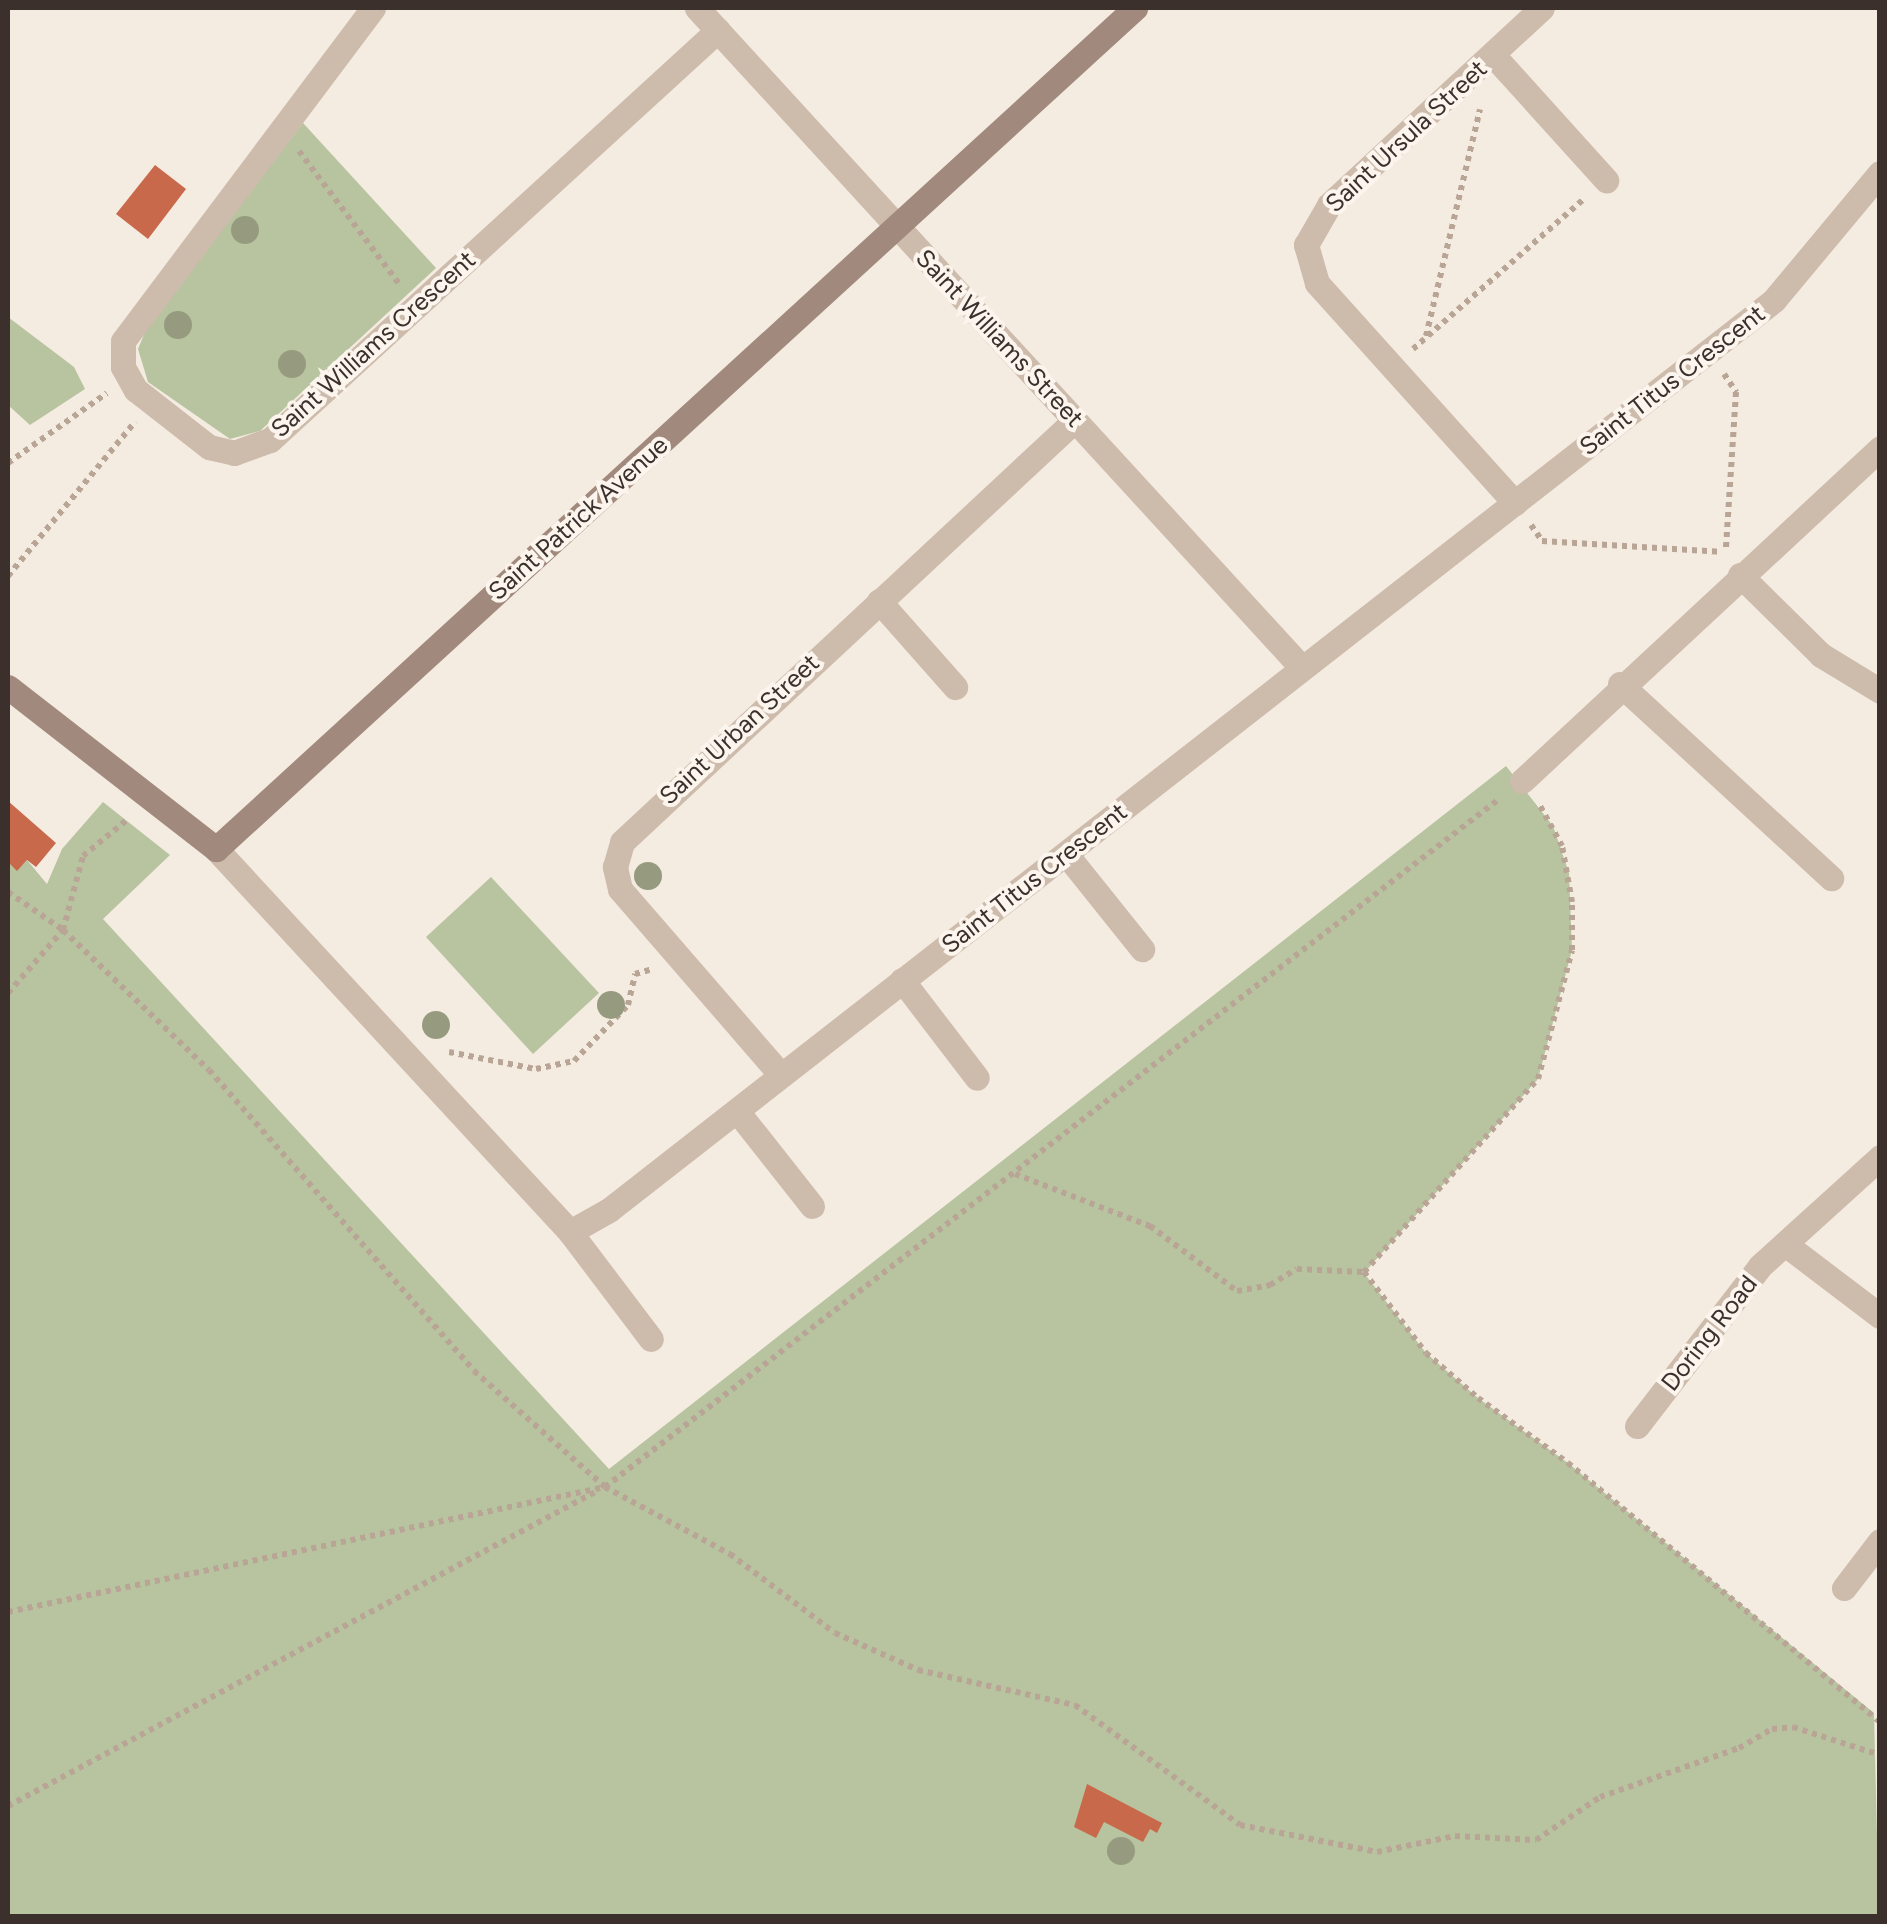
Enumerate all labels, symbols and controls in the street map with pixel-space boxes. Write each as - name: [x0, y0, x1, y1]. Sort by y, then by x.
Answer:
- street label: Saint Ursula Street: [1319, 54, 1493, 218]
- street label: Saint Williams Street: [910, 243, 1090, 433]
- street label: Saint Williams Crescent: [265, 244, 481, 444]
- street label: Saint Titus Crescent: [1573, 298, 1771, 462]
- street label: Saint Patrick Avenue: [482, 430, 674, 606]
- street label: Saint Urban Street: [653, 647, 825, 811]
- street label: Saint Titus Crescent: [935, 796, 1133, 960]
- street label: Doring Road: [1655, 1269, 1763, 1397]

